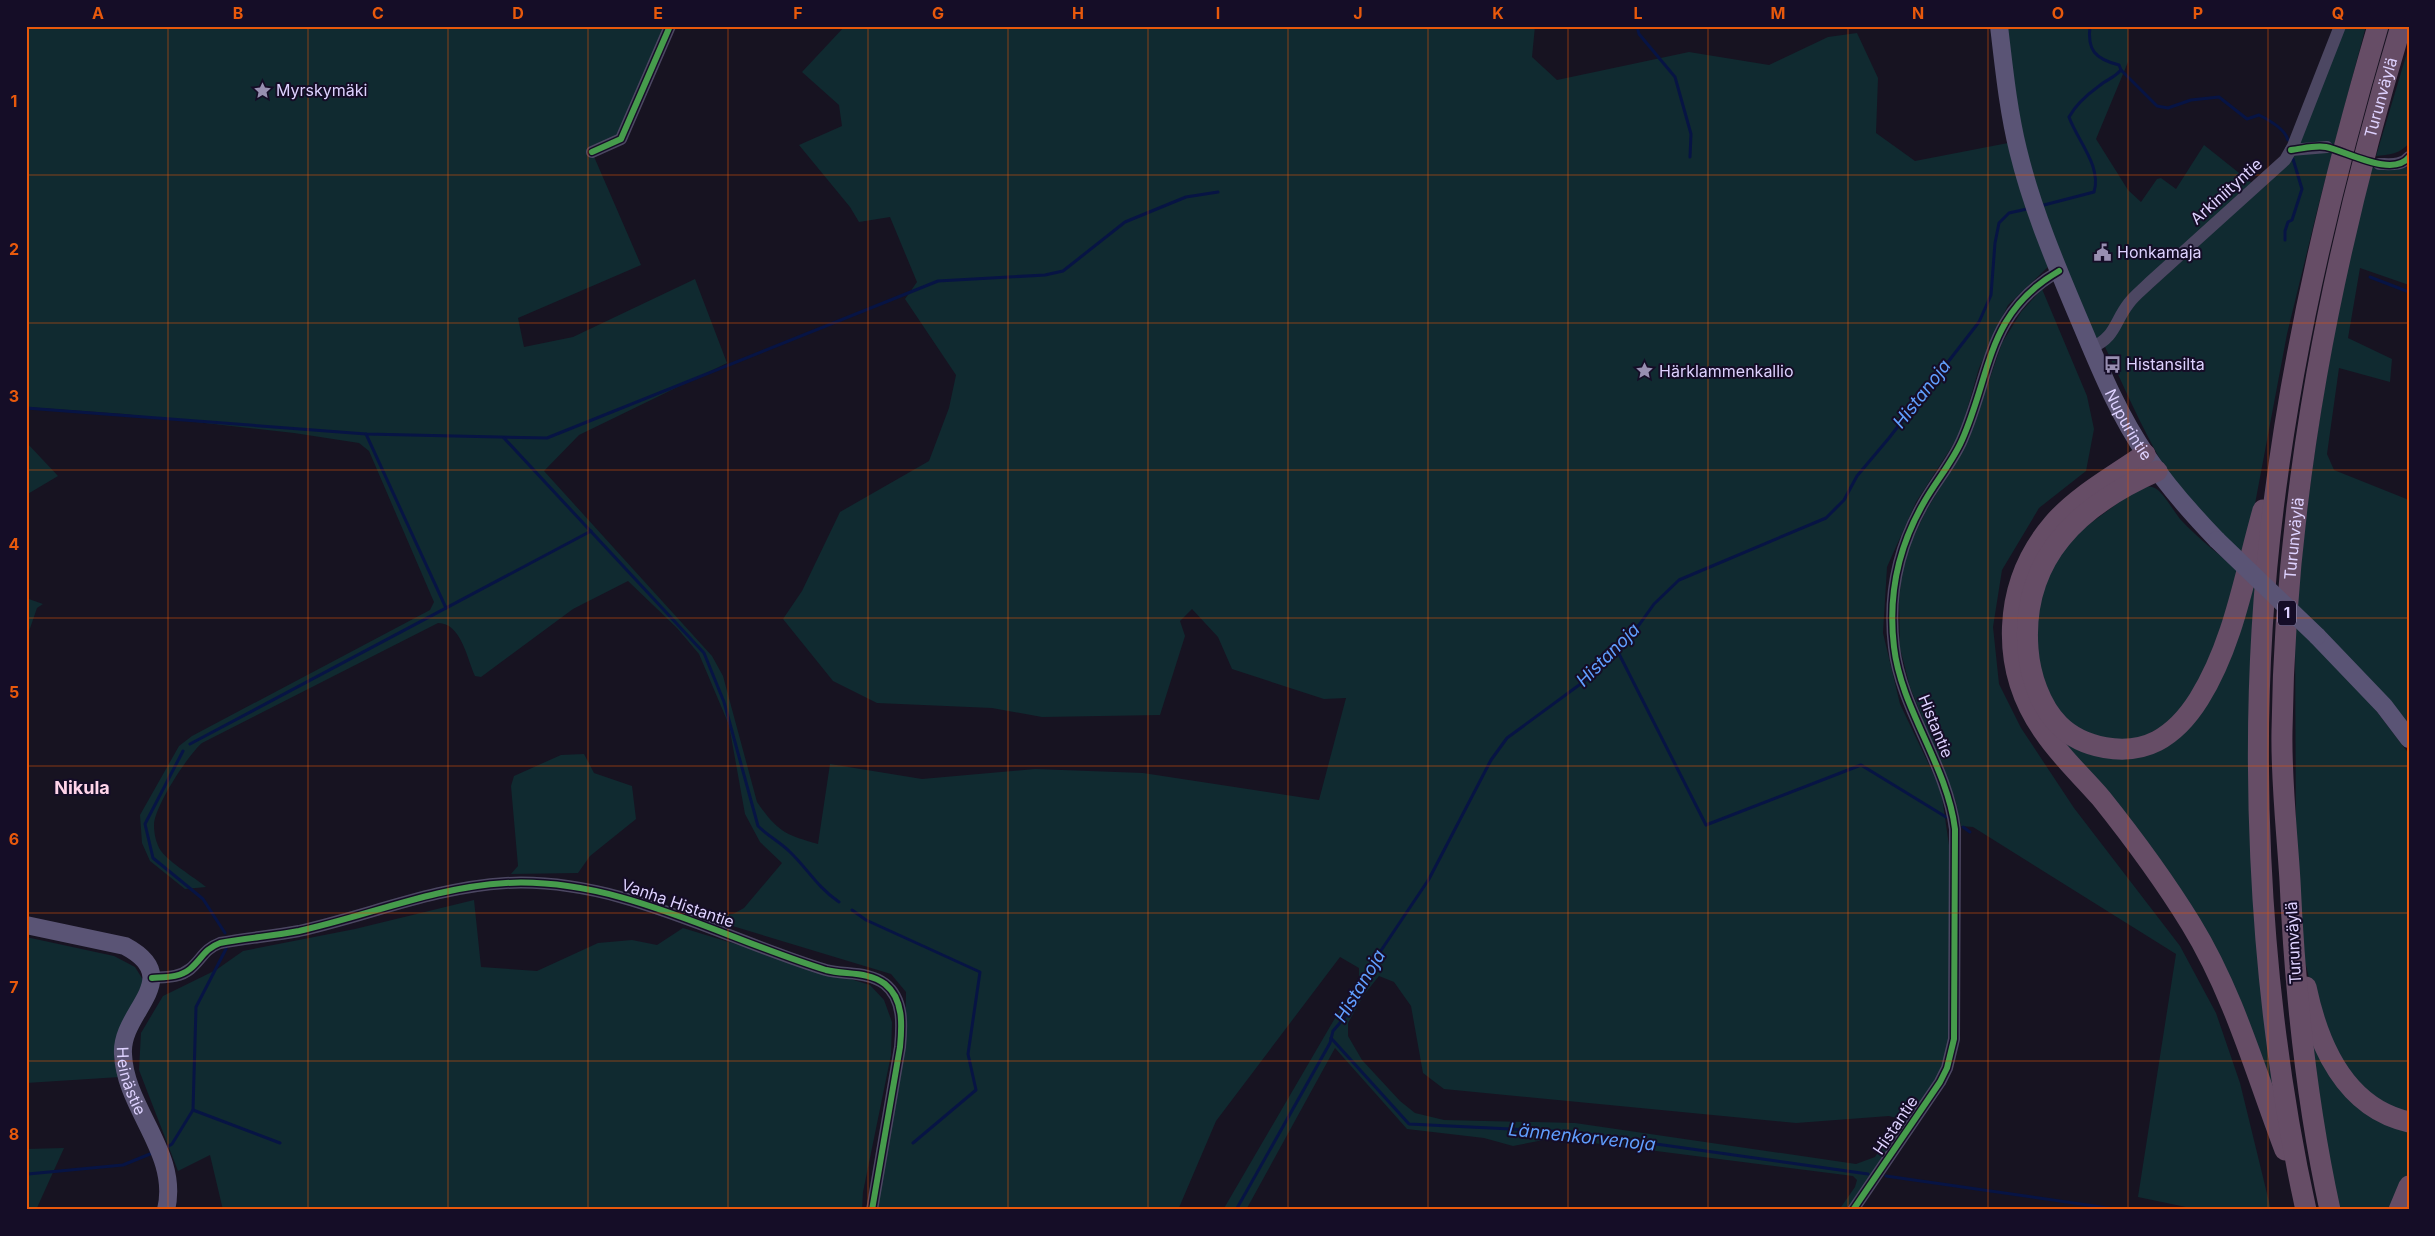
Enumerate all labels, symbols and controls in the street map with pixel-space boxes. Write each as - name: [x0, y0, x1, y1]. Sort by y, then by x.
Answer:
- text: A: [92, 3, 104, 23]
- text: B: [233, 3, 243, 23]
- text: C: [372, 3, 384, 23]
- text: D: [512, 3, 524, 23]
- text: E: [653, 3, 663, 23]
- text: F: [793, 3, 803, 23]
- text: G: [932, 3, 944, 23]
- text: H: [1072, 3, 1084, 23]
- text: I: [1216, 3, 1220, 23]
- text: J: [1353, 3, 1363, 23]
- text: K: [1492, 3, 1504, 23]
- text: L: [1633, 3, 1643, 23]
- text: M: [1771, 3, 1785, 23]
- text: N: [1912, 3, 1924, 23]
- text: O: [2052, 3, 2064, 23]
- text: P: [2193, 3, 2203, 23]
- text: Q: [2332, 3, 2344, 23]
- street label: Turunväylä: [2360, 55, 2401, 140]
- place icon: Myrskymäki: [252, 80, 272, 100]
- place label: Myrskymäki: [276, 80, 367, 100]
- text: 1: [11, 91, 17, 111]
- street label: Arkiniityntie: [2186, 154, 2266, 228]
- text: 2: [9, 239, 19, 259]
- public building icon: Honkamaja: [2093, 242, 2113, 262]
- place label: Honkamaja: [2117, 242, 2202, 262]
- bus stop icon: Histansilta: [2102, 354, 2122, 374]
- place label: Histansilta: [2126, 354, 2205, 374]
- water label: Histanoja: [1888, 355, 1955, 432]
- place icon: Härklammenkallio: [1635, 361, 1655, 381]
- place label: Härklammenkallio: [1659, 361, 1794, 381]
- street label: Nupurintie: [2101, 385, 2157, 464]
- text: 3: [9, 386, 19, 406]
- street label: Turunväylä: [2280, 496, 2308, 581]
- text: 4: [9, 534, 20, 554]
- road number: 1: [2278, 600, 2296, 626]
- water label: Histanoja: [1572, 619, 1644, 691]
- text: 5: [9, 682, 19, 702]
- street label: Histantie: [1914, 691, 1958, 761]
- district label: Nikula: [54, 777, 110, 798]
- text: 6: [9, 829, 19, 849]
- street label: Vanha Histantie: [619, 874, 737, 932]
- street label: Turunväylä: [2281, 901, 2305, 985]
- water label: Histanoja: [1330, 946, 1389, 1026]
- text: 7: [9, 977, 19, 997]
- street label: Heinästie: [113, 1046, 151, 1118]
- street label: Histantie: [1868, 1092, 1922, 1158]
- water label: Lännenkorvenoja: [1507, 1118, 1657, 1155]
- text: 8: [9, 1124, 19, 1144]

